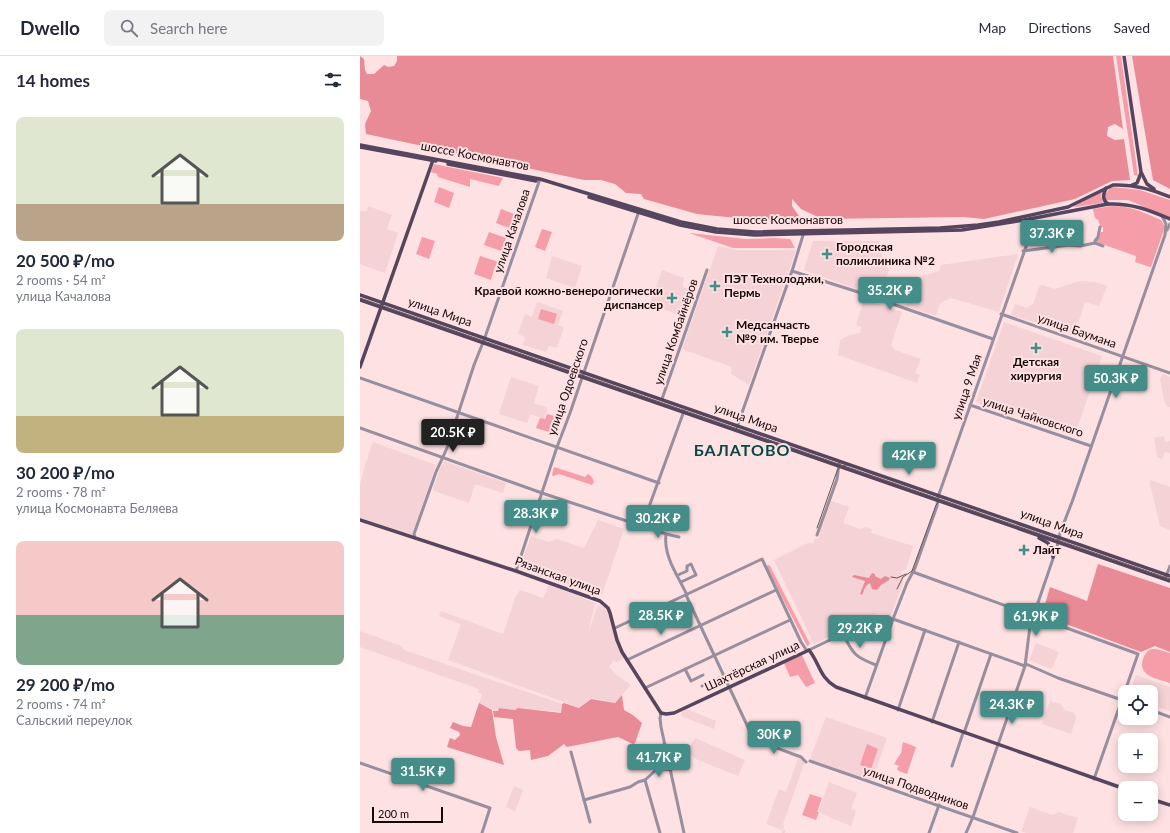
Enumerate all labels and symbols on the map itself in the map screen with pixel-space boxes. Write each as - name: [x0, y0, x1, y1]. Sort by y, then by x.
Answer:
- street label: шоссе Космонавтов: [420, 138, 530, 173]
- street label: улица Качалова: [490, 187, 533, 275]
- street label: шоссе Космонавтов: [733, 212, 843, 227]
- pin: 37.3K ₽: [1015, 220, 1089, 254]
- place label: Городская поликлиника №2: [836, 239, 935, 268]
- marker: Городская поликлиника №2: [821, 248, 833, 260]
- place label: ПЭТ Технолоджи, Пермь: [724, 271, 824, 300]
- street label: улица Комбайнёров: [650, 277, 701, 387]
- pin: 35.2K ₽: [853, 277, 927, 311]
- marker: ПЭТ Технолоджи, Пермь: [709, 280, 721, 292]
- place label: Краевой кожно-венерологически диспансер: [474, 283, 663, 312]
- marker: Краевой кожно-венерологически диспансер: [666, 292, 678, 304]
- street label: улица Мира: [406, 294, 474, 329]
- street label: улица Баумана: [1036, 310, 1119, 351]
- place label: Медсанчасть №9 им. Тверье: [736, 317, 819, 346]
- marker: Медсанчасть №9 им. Тверье: [721, 326, 733, 338]
- street label: улица Одоевского: [544, 336, 591, 437]
- marker: Детская хирургия: [1030, 342, 1042, 354]
- street label: улица 9 Мая: [948, 352, 985, 422]
- place label: Детская хирургия: [1010, 354, 1062, 383]
- pin: 50.3K ₽: [1079, 365, 1153, 399]
- street label: улица Чайковского: [981, 393, 1086, 440]
- street label: улица Мира: [712, 400, 780, 435]
- pin: 20.5K ₽: [416, 419, 490, 453]
- district label: БАЛАТОВО: [694, 440, 790, 459]
- pin: 42K ₽: [881, 442, 937, 476]
- pin: 28.3K ₽: [499, 500, 573, 534]
- pin: 30.2K ₽: [621, 505, 695, 539]
- street label: улица Мира: [1018, 505, 1086, 542]
- place label: Лайт: [1032, 542, 1062, 557]
- marker: Лайт: [1018, 544, 1030, 556]
- street label: Рязанская улица: [513, 553, 603, 598]
- pin: 28.5K ₽: [624, 602, 698, 636]
- pin: 61.9K ₽: [999, 603, 1073, 637]
- pin: 29.2K ₽: [823, 615, 897, 649]
- street label: Шахтёрская улица: [702, 637, 802, 694]
- pin: 24.3K ₽: [975, 691, 1049, 725]
- pin: 30K ₽: [746, 721, 802, 755]
- pin: 41.7K ₽: [622, 744, 696, 778]
- pin: 31.5K ₽: [386, 758, 460, 792]
- street label: улица Подводников: [861, 762, 971, 813]
- scale bar: [372, 805, 443, 824]

